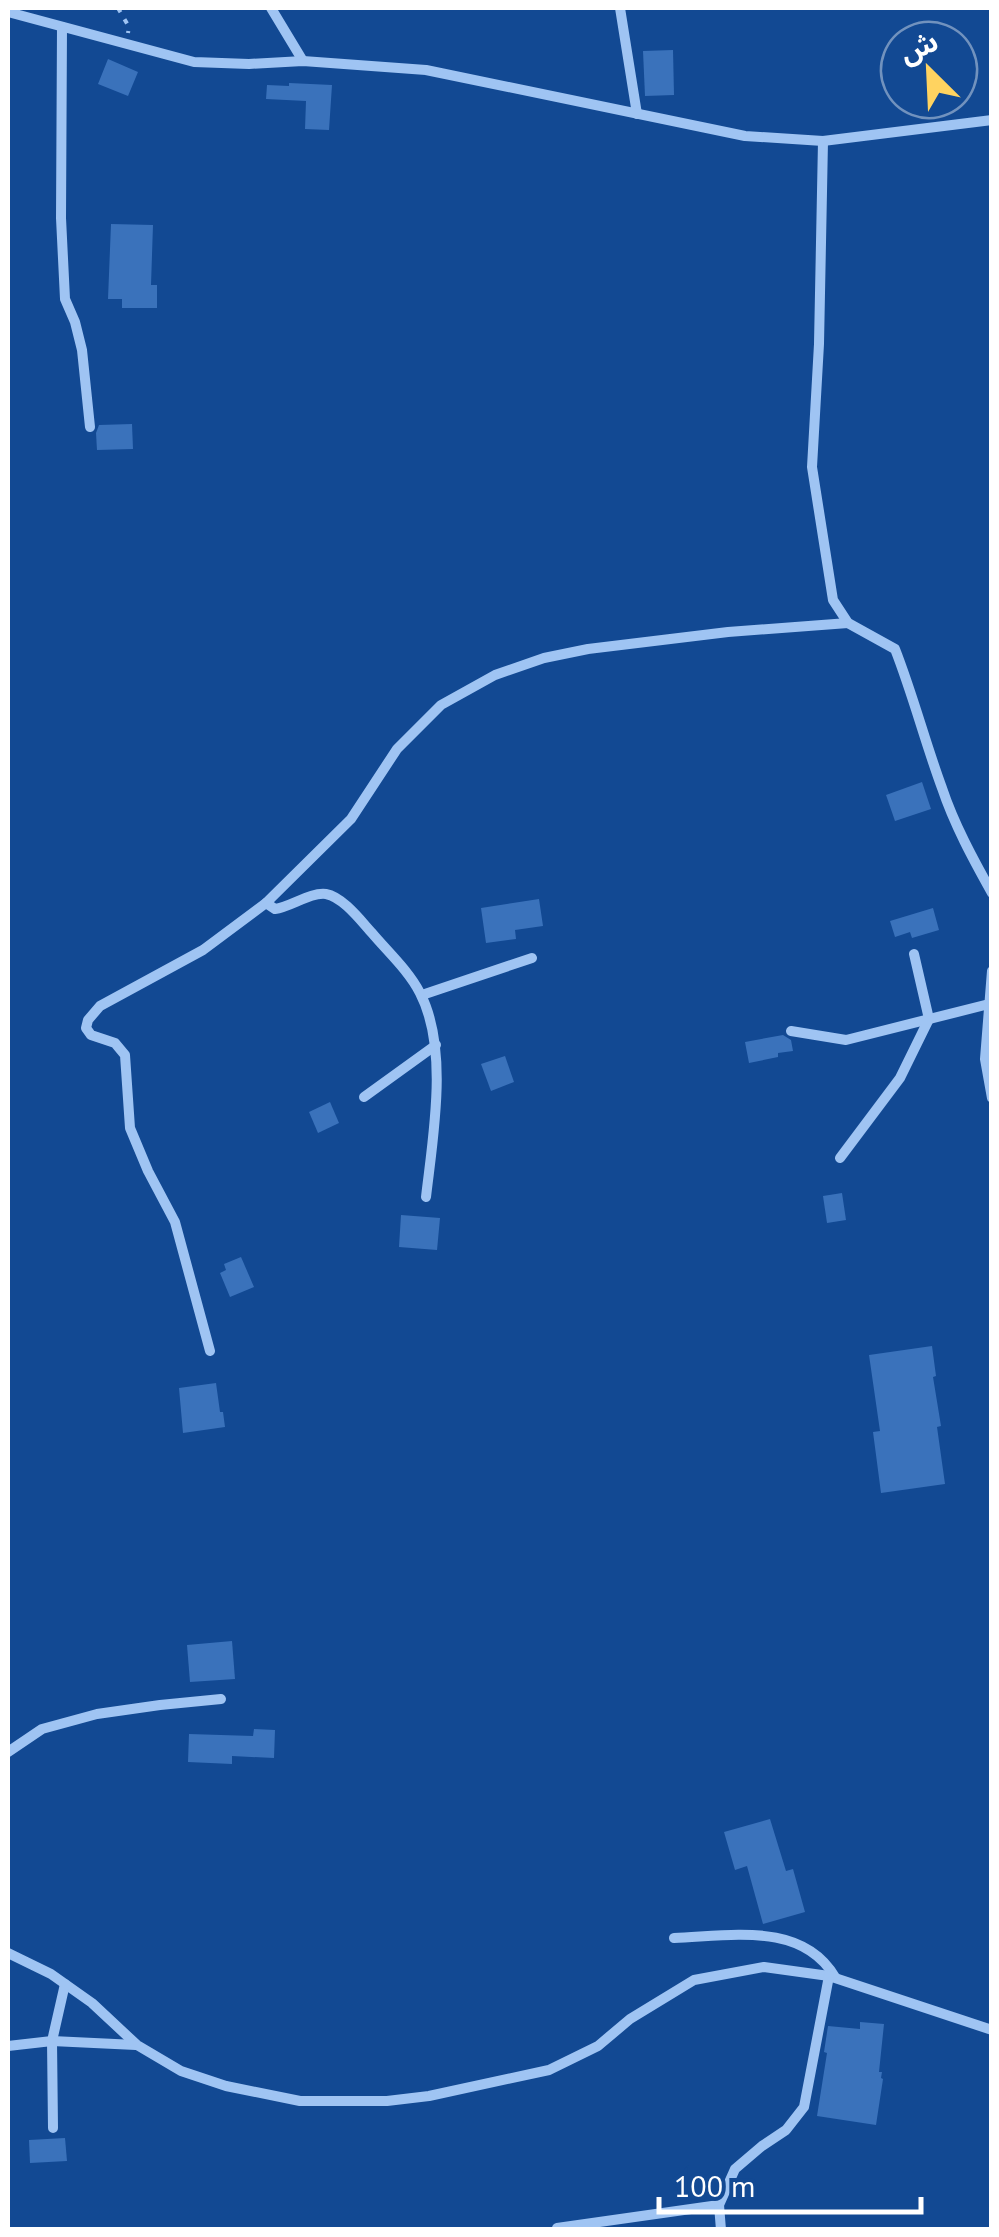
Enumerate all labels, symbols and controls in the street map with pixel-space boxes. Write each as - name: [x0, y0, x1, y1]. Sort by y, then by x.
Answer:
- north arrow: [879, 20, 979, 120]
- text: ش: [894, 22, 944, 71]
- scale bar: [659, 2152, 922, 2214]
- text: 100 m: [674, 2166, 755, 2205]

